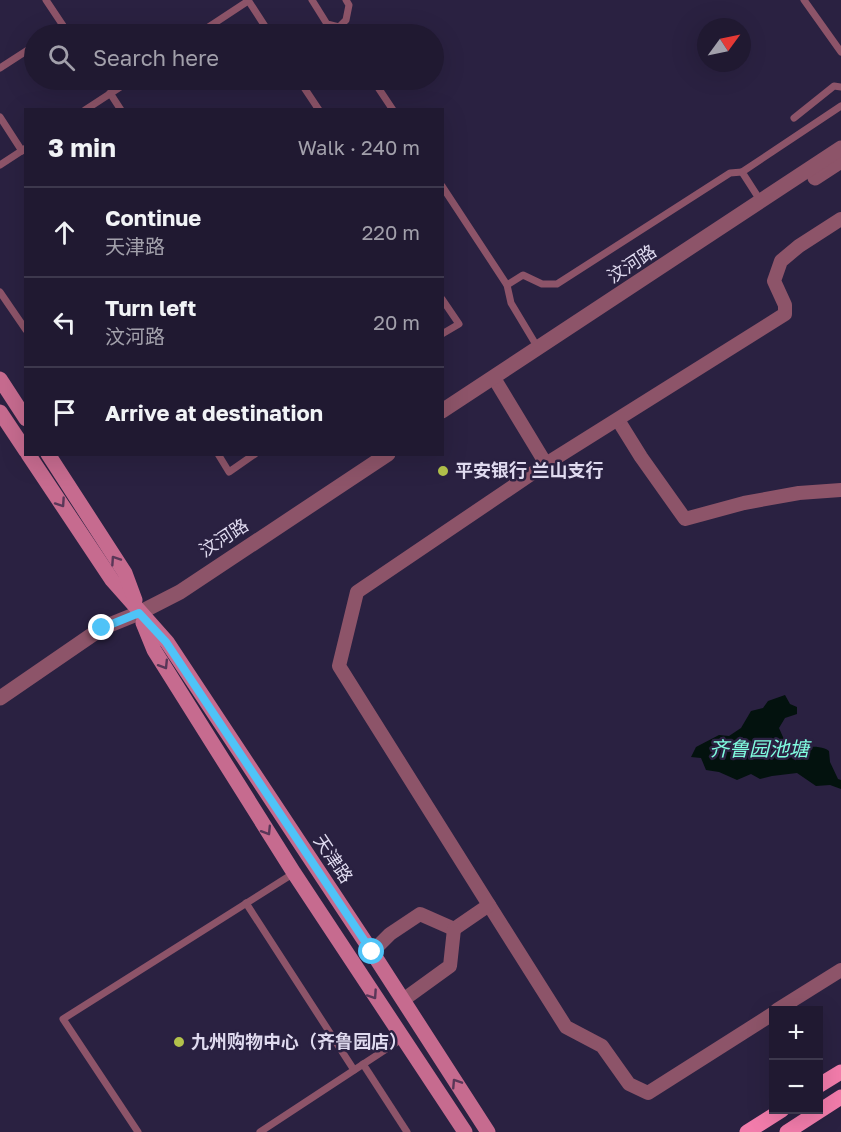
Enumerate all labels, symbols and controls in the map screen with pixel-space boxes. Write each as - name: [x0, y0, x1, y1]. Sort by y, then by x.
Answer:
- north arrow: [697, 18, 751, 72]
- search box: [24, 24, 444, 90]
- icon: search: [45, 41, 78, 74]
- text: Search here: [93, 44, 219, 71]
- text: 3 min: [48, 132, 116, 163]
- text: Walk · 240 m: [298, 135, 420, 159]
- text: Continue: [105, 204, 201, 231]
- icon: ahead: [48, 216, 81, 249]
- text: 220 m: [362, 220, 420, 244]
- text: 天津路: [105, 234, 165, 258]
- street label: 汶河路: [603, 239, 660, 287]
- text: Turn left: [105, 294, 196, 321]
- icon: left: [48, 306, 81, 339]
- text: 20 m: [373, 310, 420, 334]
- text: 汶河路: [105, 324, 165, 348]
- icon: arrive: [48, 396, 81, 429]
- text: Arrive at destination: [105, 399, 323, 426]
- place label: 平安银行 兰山支行: [455, 459, 604, 481]
- marker: 平安银行 兰山支行: [436, 464, 450, 478]
- one-way arrow: [53, 497, 65, 507]
- street label: 汶河路: [195, 513, 252, 561]
- one-way arrow: [111, 555, 122, 566]
- route end: [88, 614, 114, 640]
- one-way arrow: [157, 659, 169, 669]
- water label: 齐鲁园池塘: [709, 736, 812, 760]
- one-way arrow: [260, 825, 272, 835]
- street label: 天津路: [310, 830, 358, 887]
- route start: [358, 938, 384, 964]
- one-way arrow: [366, 988, 377, 999]
- map controls: [769, 1006, 823, 1114]
- button: +: [769, 1006, 823, 1060]
- place label: 九州购物中心（齐鲁园店）: [191, 1030, 407, 1052]
- marker: 九州购物中心（齐鲁园店）: [172, 1035, 186, 1049]
- button: −: [769, 1060, 823, 1114]
- one-way arrow: [452, 1079, 463, 1090]

